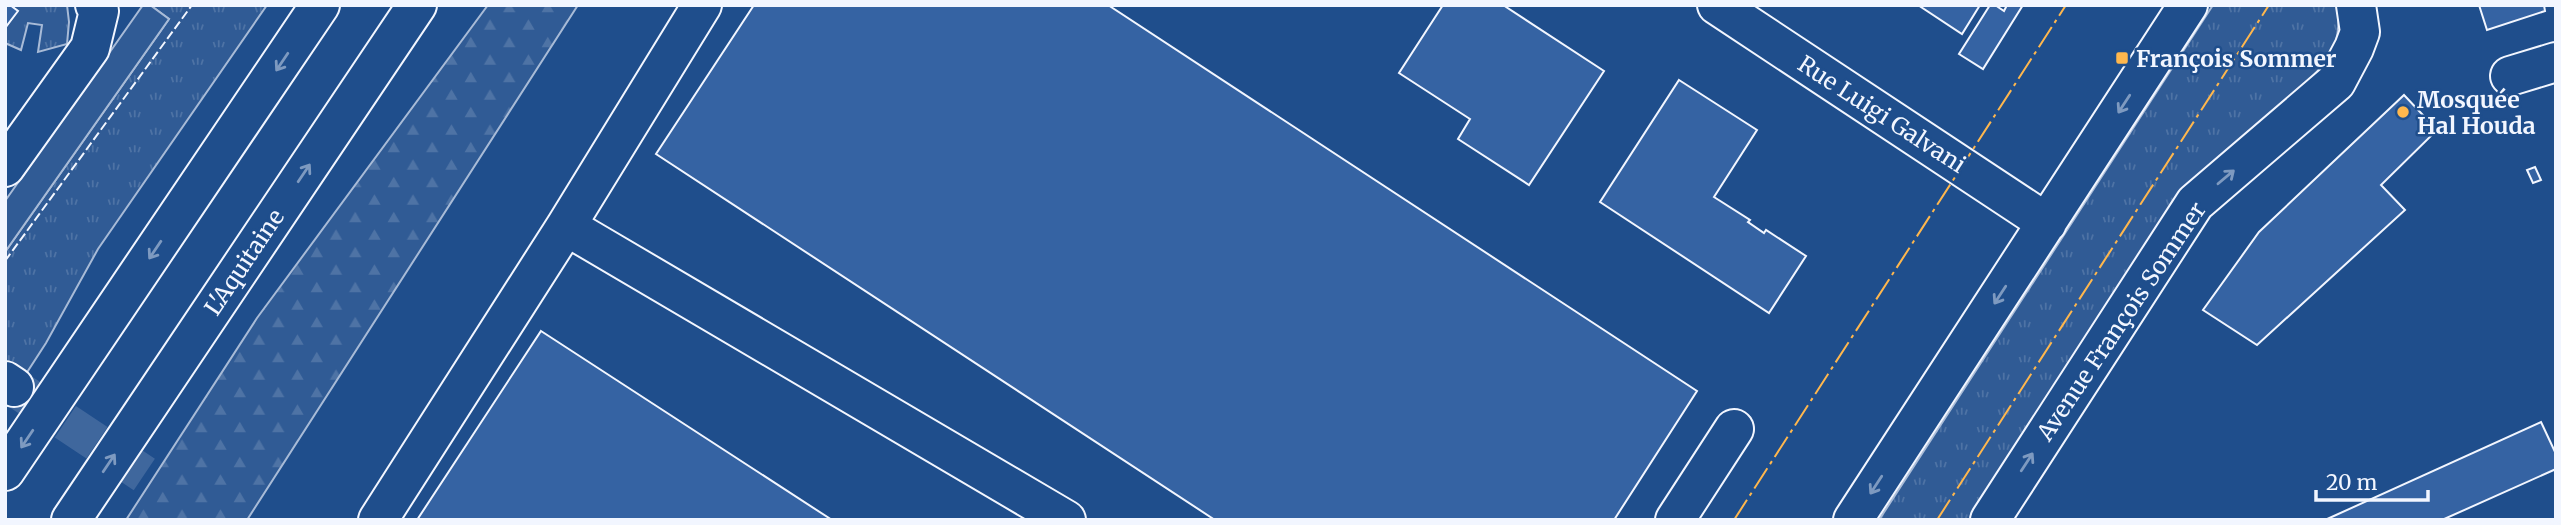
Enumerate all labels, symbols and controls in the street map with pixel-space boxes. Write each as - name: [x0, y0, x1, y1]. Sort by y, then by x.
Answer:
- place label: François Sommer: [2136, 44, 2337, 73]
- street label: Rue Luigi Galvani: [1793, 49, 1971, 179]
- marker: François Sommer: [2114, 50, 2130, 66]
- one-way arrow: [275, 52, 289, 71]
- place label: Mosquée Hal Houda: [2417, 85, 2536, 140]
- one-way arrow: [2117, 94, 2132, 113]
- marker: Mosquée Hal Houda: [2395, 104, 2411, 120]
- one-way arrow: [297, 164, 312, 183]
- one-way arrow: [2217, 169, 2235, 184]
- street label: Avenue François Sommer: [2030, 196, 2212, 447]
- street label: L'Aquitaine: [198, 203, 290, 321]
- one-way arrow: [148, 240, 162, 259]
- one-way arrow: [1993, 284, 2007, 304]
- one-way arrow: [20, 429, 34, 448]
- one-way arrow: [2020, 453, 2034, 473]
- one-way arrow: [102, 454, 116, 473]
- scale bar: [2316, 458, 2428, 502]
- text: 20 m: [2326, 469, 2378, 496]
- one-way arrow: [1868, 475, 1883, 494]

